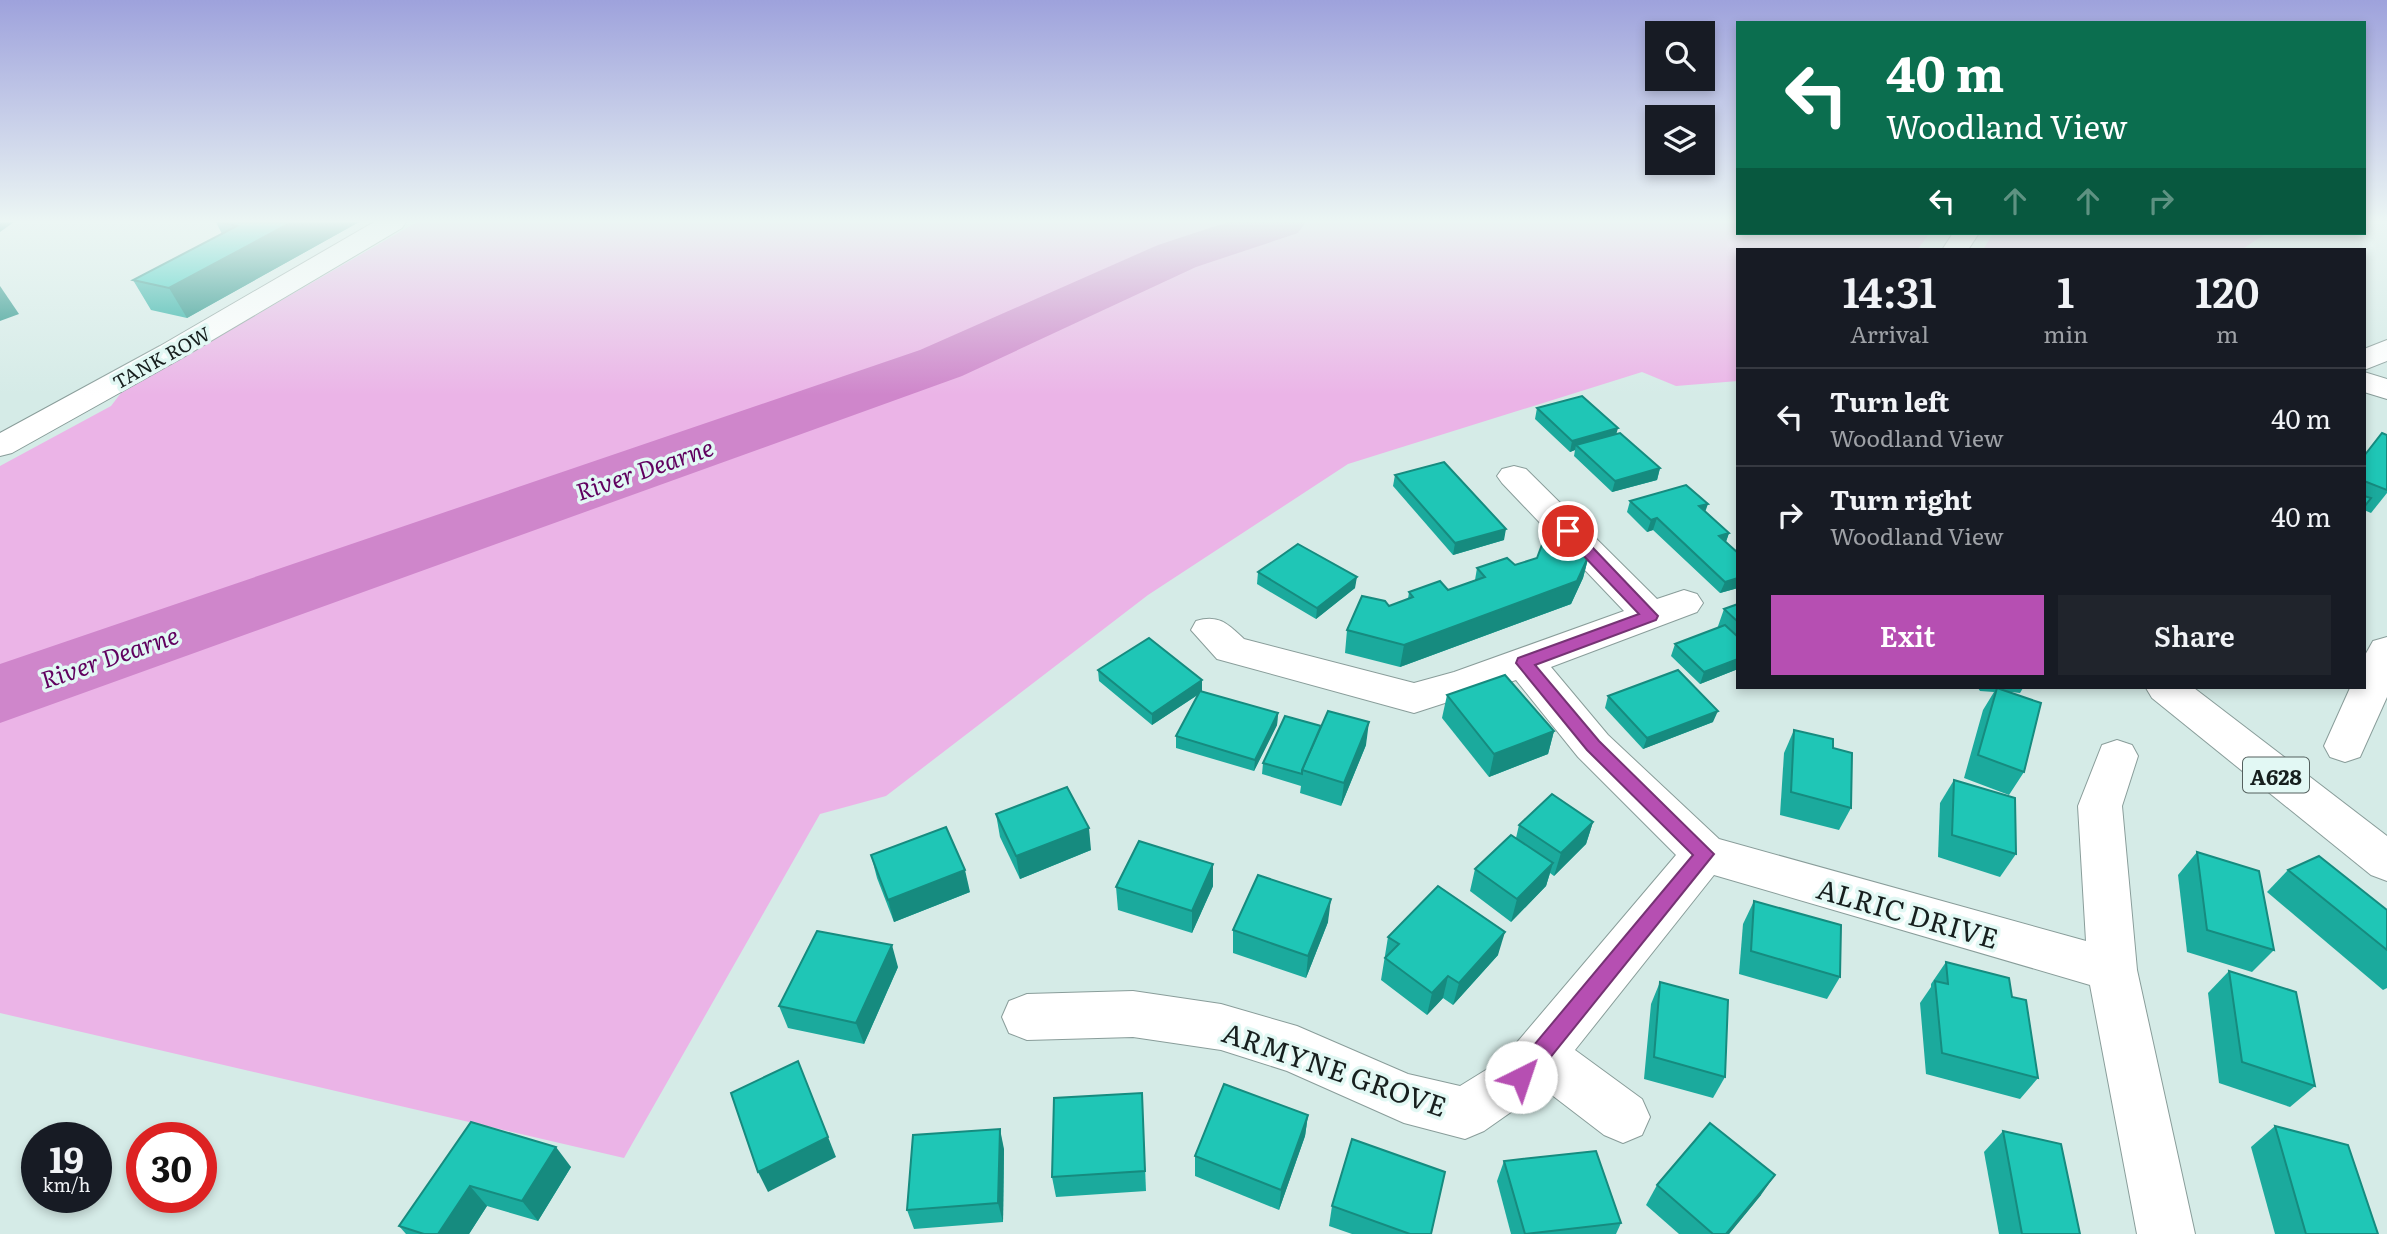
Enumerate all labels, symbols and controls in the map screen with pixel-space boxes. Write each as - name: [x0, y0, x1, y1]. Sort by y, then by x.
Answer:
- map controls: [1645, 21, 1715, 175]
- button: search: [1645, 21, 1715, 91]
- text: 40 m: [1886, 34, 2004, 107]
- icon: left: [1771, 49, 1862, 140]
- text: Woodland View: [1886, 101, 2127, 149]
- button: layers: [1645, 105, 1715, 175]
- icon: left: [1923, 182, 1961, 220]
- icon: ahead: [1996, 182, 2034, 220]
- icon: ahead: [2069, 182, 2107, 220]
- icon: right: [2142, 182, 2180, 220]
- text: 14:31: [1843, 259, 1937, 321]
- text: 1: [2057, 259, 2074, 321]
- text: 120: [2195, 259, 2259, 321]
- text: Arrival: [1850, 316, 1929, 350]
- text: min: [2043, 316, 2088, 350]
- text: m: [2216, 316, 2238, 350]
- street label: TANK ROW: [107, 318, 215, 395]
- text: Turn left: [1830, 381, 1949, 420]
- icon: left: [1771, 398, 1809, 436]
- text: 40 m: [2271, 398, 2331, 437]
- text: Woodland View: [1830, 420, 2004, 454]
- water label: River Dearne: [570, 428, 718, 508]
- text: Turn right: [1830, 479, 1972, 518]
- icon: right: [1771, 496, 1809, 534]
- text: 40 m: [2271, 496, 2331, 535]
- pin: [1538, 501, 1598, 561]
- icon: arrive: [1549, 512, 1587, 550]
- text: Woodland View: [1830, 518, 2004, 552]
- button: Exit: [1771, 595, 2044, 675]
- button: Share: [2058, 595, 2331, 675]
- water label: River Dearne: [35, 616, 183, 696]
- road number: A628: [2243, 758, 2309, 792]
- street label: ALRIC DRIVE: [1812, 866, 2004, 958]
- street label: ARMYNE GROVE: [1217, 1010, 1453, 1126]
- position arrow: [1484, 1040, 1558, 1114]
- speed limit sign: 30: [126, 1122, 217, 1213]
- text: 19: [49, 1132, 84, 1184]
- text: km/h: [43, 1171, 90, 1198]

